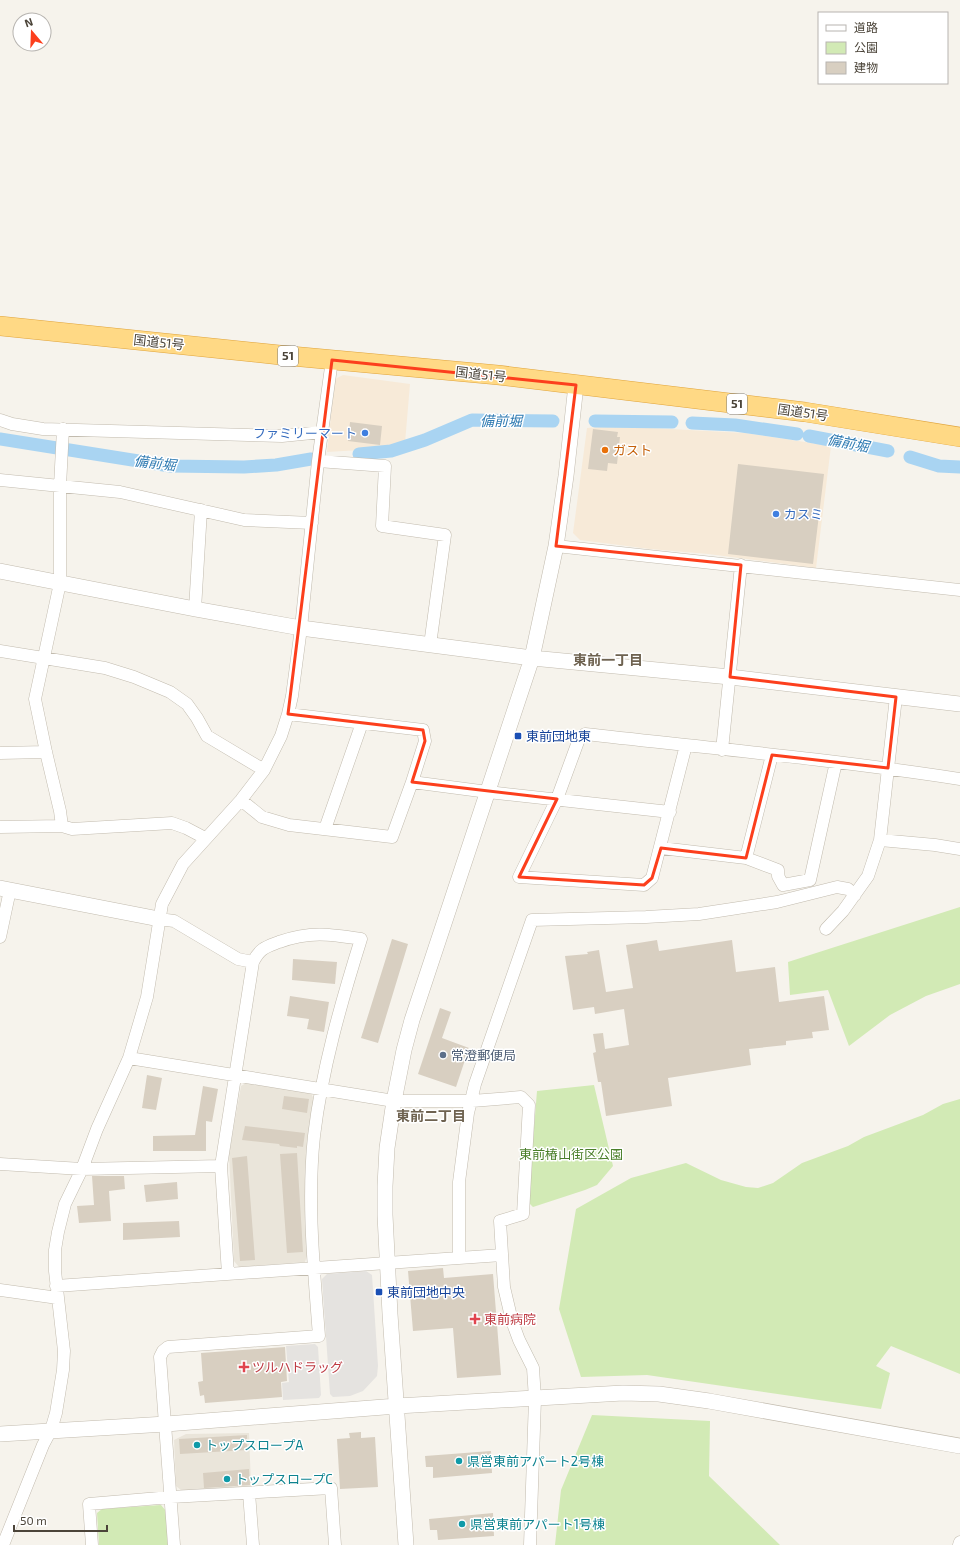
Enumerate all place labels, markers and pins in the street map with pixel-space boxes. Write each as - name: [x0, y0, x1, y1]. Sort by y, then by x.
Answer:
- place label: ファミリーマート: [253, 425, 357, 441]
- marker: ファミリーマート: [360, 428, 370, 438]
- place label: ガスト: [613, 442, 652, 458]
- marker: ガスト: [600, 445, 610, 455]
- place label: カスミ: [784, 506, 823, 522]
- marker: カスミ: [771, 509, 781, 519]
- place label: 東前団地東: [526, 728, 591, 744]
- marker: 東前団地東: [513, 731, 523, 741]
- place label: 常澄郵便局: [451, 1047, 516, 1063]
- marker: 常澄郵便局: [438, 1050, 448, 1060]
- place label: 東前団地中央: [387, 1284, 465, 1300]
- marker: 東前団地中央: [374, 1287, 384, 1297]
- place label: 東前病院: [484, 1311, 536, 1327]
- marker: 東前病院: [469, 1313, 481, 1325]
- place label: ツルハドラッグ: [252, 1359, 343, 1375]
- marker: ツルハドラッグ: [239, 1362, 249, 1372]
- place label: トップスロープA: [205, 1437, 303, 1453]
- marker: トップスロープA: [192, 1440, 202, 1450]
- place label: 県営東前アパート2号棟: [467, 1453, 604, 1469]
- marker: 県営東前アパート2号棟: [454, 1456, 464, 1466]
- place label: トップスロープC: [235, 1471, 333, 1487]
- marker: トップスロープC: [222, 1474, 232, 1484]
- place label: 県営東前アパート1号棟: [470, 1516, 605, 1532]
- marker: 県営東前アパート1号棟: [457, 1519, 467, 1529]

